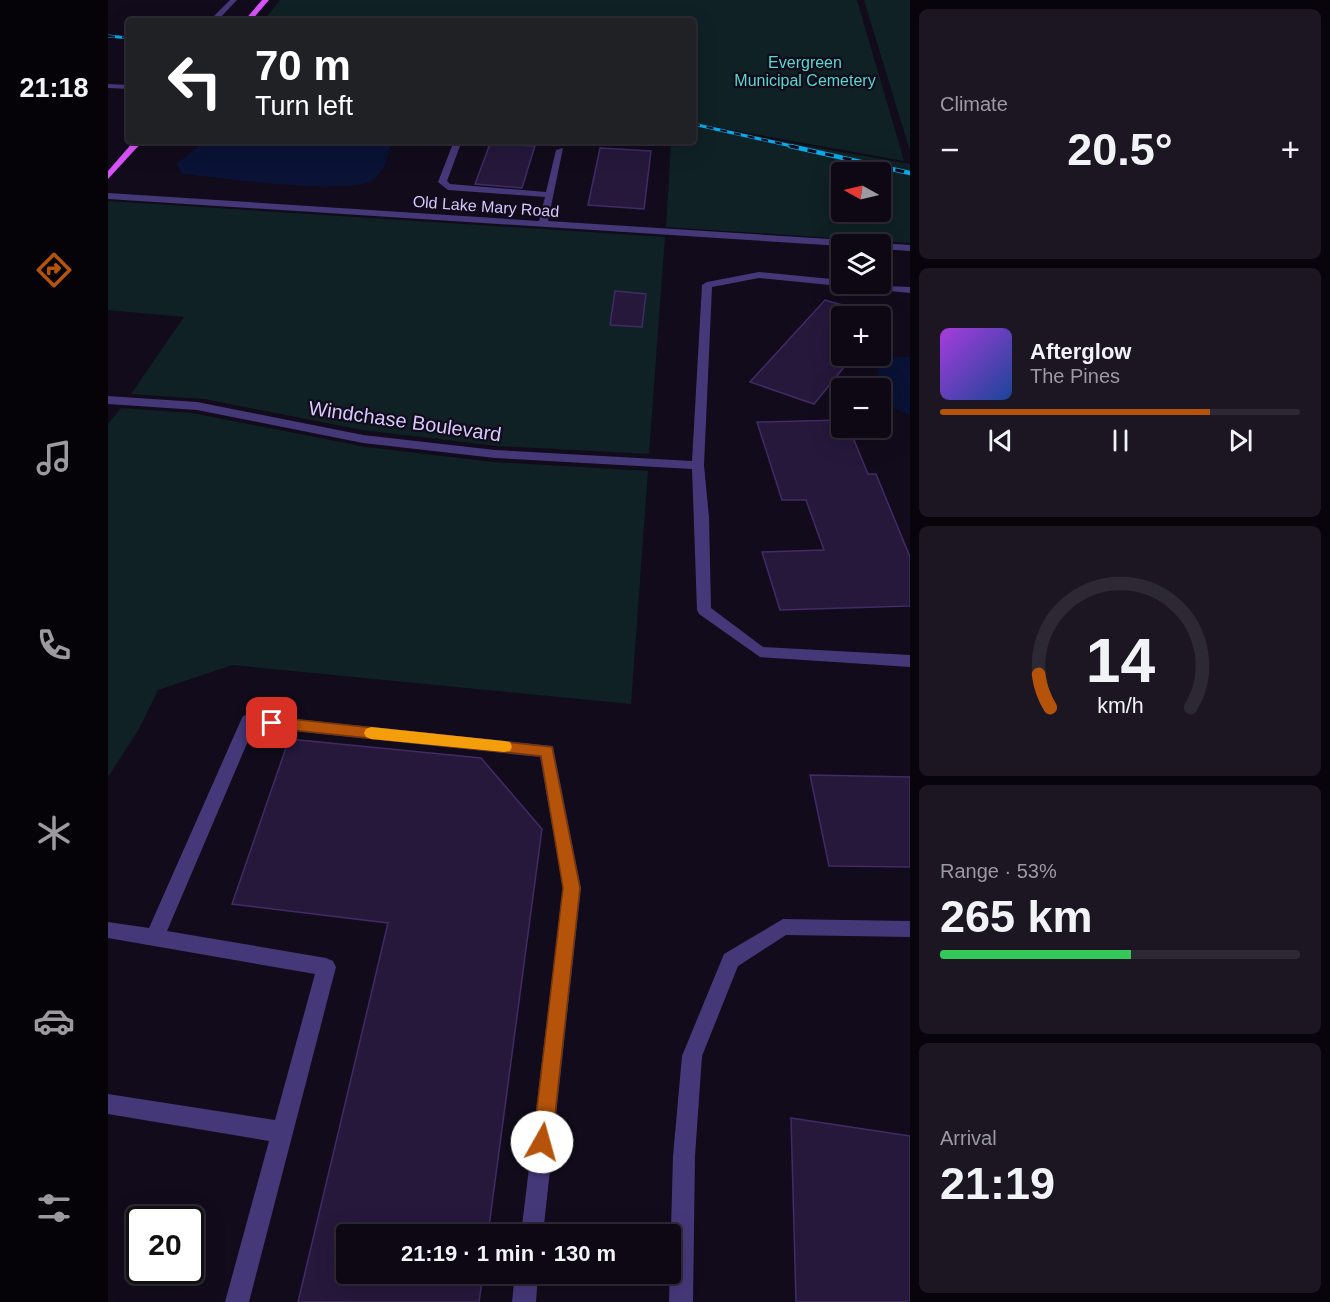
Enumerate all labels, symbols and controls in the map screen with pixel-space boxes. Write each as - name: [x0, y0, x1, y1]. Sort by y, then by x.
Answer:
- icon: left: [156, 42, 234, 120]
- text: 70 m: [255, 42, 351, 89]
- park label: Evergreen Municipal Cemetery: [734, 54, 876, 89]
- text: 21:18: [19, 73, 89, 103]
- text: Turn left: [255, 91, 353, 121]
- text: Climate: [940, 93, 1008, 115]
- text: 20.5°: [1067, 124, 1173, 175]
- text: −: [940, 131, 959, 168]
- text: +: [1281, 131, 1300, 168]
- north arrow: [831, 162, 891, 222]
- map controls: [831, 162, 891, 438]
- street label: Old Lake Mary Road: [412, 193, 560, 220]
- button: layers: [831, 234, 891, 294]
- icon: directions: [33, 249, 75, 291]
- button: +: [831, 306, 891, 366]
- text: Afterglow: [1030, 339, 1131, 364]
- text: The Pines: [1030, 365, 1120, 387]
- button: −: [831, 378, 891, 438]
- street label: Windchase Boulevard: [307, 397, 503, 445]
- icon: previous: [984, 424, 1017, 457]
- icon: pause: [1104, 424, 1137, 457]
- icon: next: [1224, 424, 1257, 457]
- icon: music: [33, 437, 75, 479]
- icon: phone: [33, 624, 75, 666]
- text: 14: [1085, 626, 1155, 695]
- text: km/h: [1097, 694, 1143, 718]
- pin: [246, 697, 297, 748]
- icon: arrive: [255, 706, 288, 739]
- icon: climate: [33, 812, 75, 854]
- text: Range · 53%: [940, 860, 1057, 882]
- text: 265 km: [940, 891, 1093, 942]
- icon: car: [33, 1000, 75, 1042]
- position arrow: [510, 1110, 574, 1174]
- text: Arrival: [940, 1127, 997, 1149]
- text: 21:19: [940, 1158, 1055, 1209]
- icon: filters: [33, 1187, 75, 1229]
- speed limit sign: 20: [126, 1206, 204, 1284]
- text: 21:19 · 1 min · 130 m: [401, 1241, 616, 1266]

